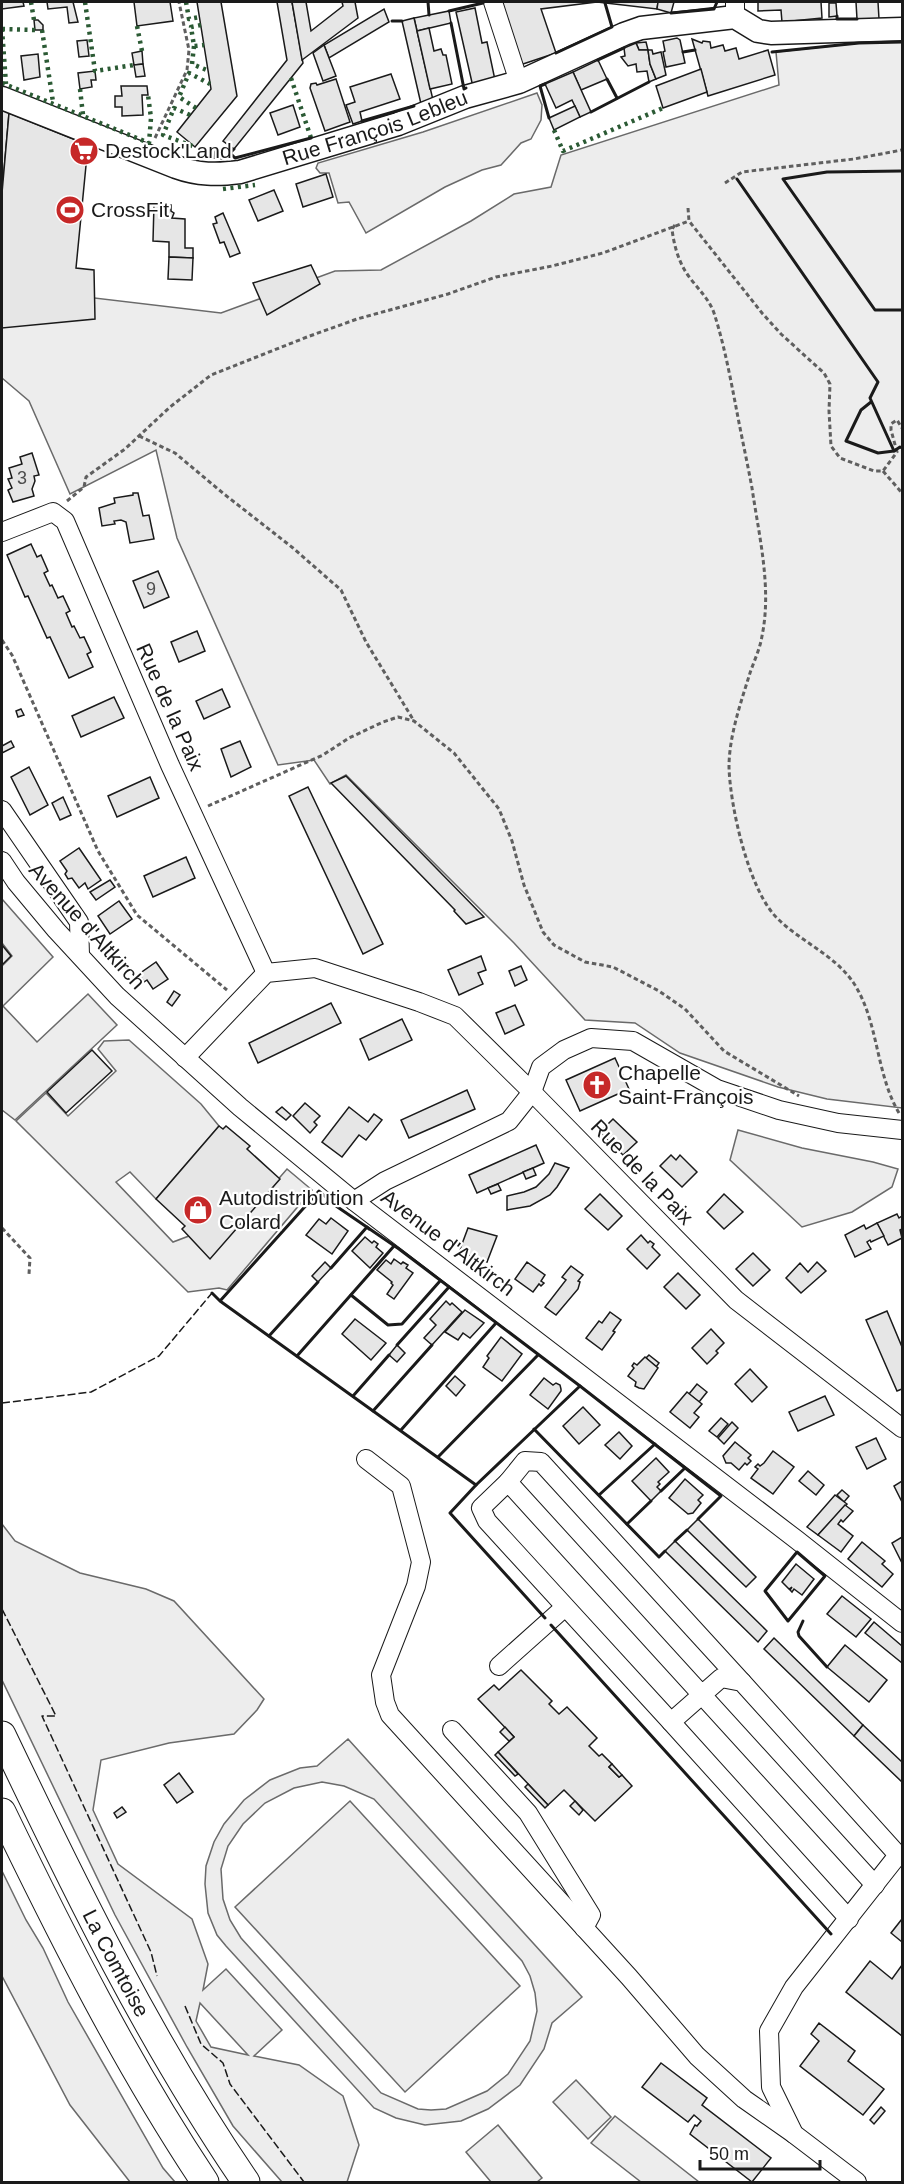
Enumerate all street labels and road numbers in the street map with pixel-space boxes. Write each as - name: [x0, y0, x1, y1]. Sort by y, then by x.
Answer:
- street label: Rue François Lebleu: [280, 85, 471, 169]
- street label: Rue de la Paix: [132, 640, 209, 774]
- street label: Avenue d'Altkirch: [25, 858, 150, 993]
- street label: Rue de la Paix: [587, 1115, 698, 1229]
- street label: Avenue d'Altkirch: [377, 1185, 520, 1300]
- street label: La Comtoise: [78, 1906, 154, 2021]

